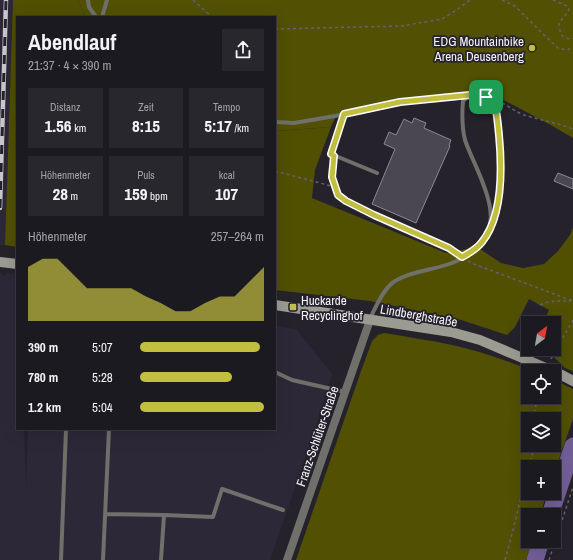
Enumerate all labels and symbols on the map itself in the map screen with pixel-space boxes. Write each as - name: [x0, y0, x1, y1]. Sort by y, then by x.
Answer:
- place label: EDG Mountainbike Arena Deusenberg: [433, 33, 524, 65]
- marker: EDG Mountainbike Arena Deusenberg: [527, 43, 537, 53]
- pin: [469, 80, 503, 114]
- place label: Huckarde Recyclinghof: [301, 292, 363, 324]
- street label: Lindberghstraße: [379, 300, 459, 331]
- marker: Huckarde Recyclinghof: [288, 302, 298, 312]
- north arrow: [521, 316, 561, 356]
- street label: Franz-Schlüter-Straße: [292, 383, 343, 489]

